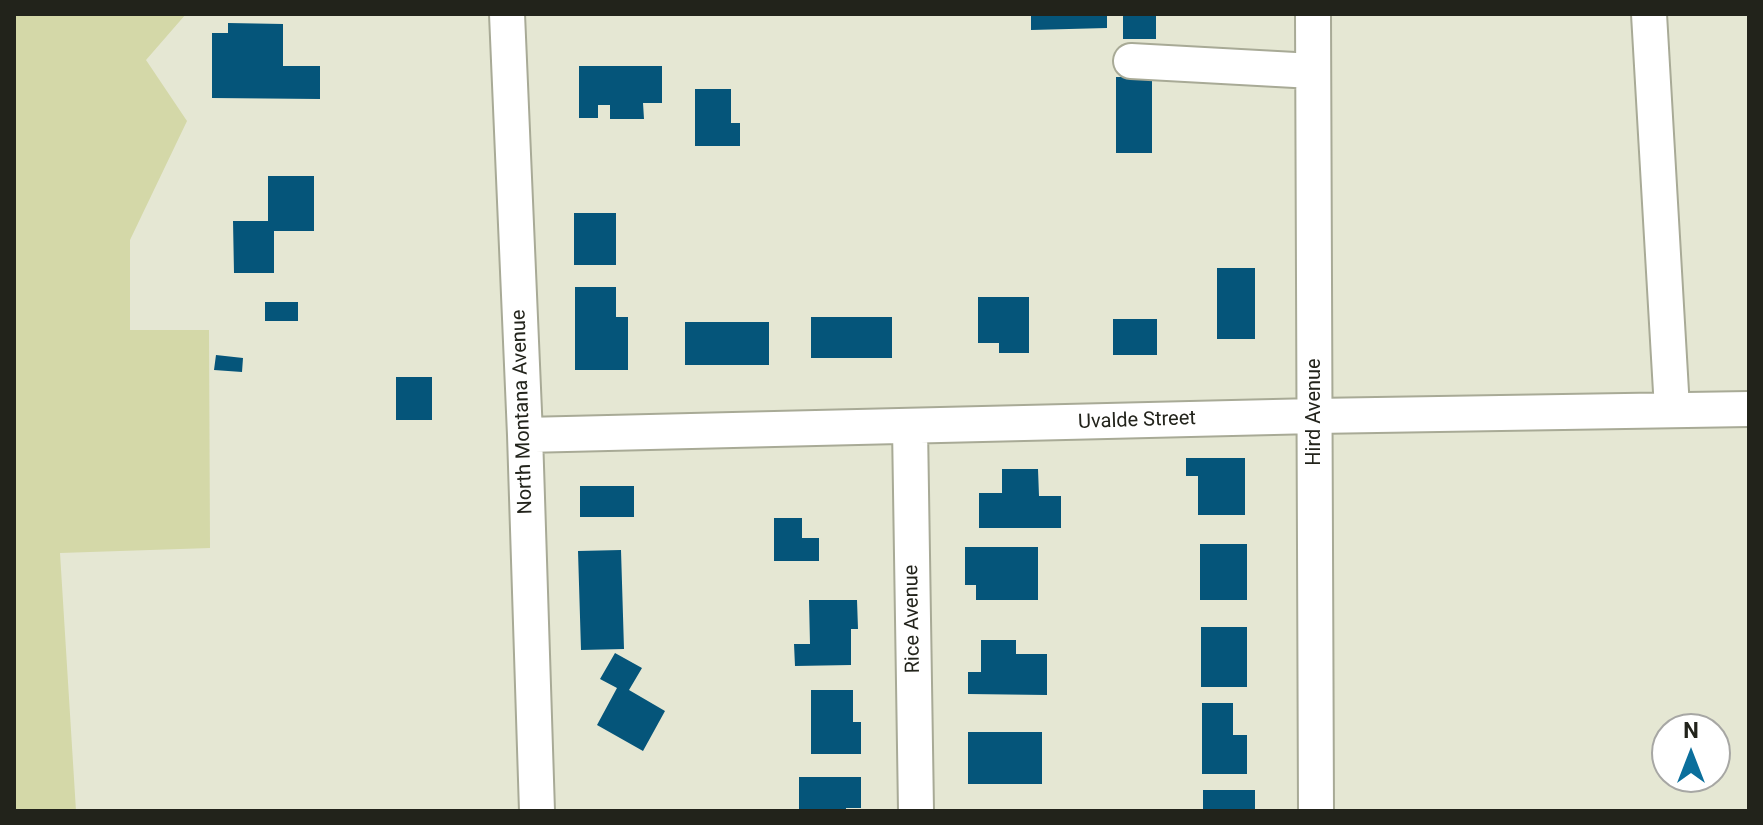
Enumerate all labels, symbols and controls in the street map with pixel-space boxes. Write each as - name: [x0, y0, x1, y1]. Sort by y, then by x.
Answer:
- street label: North Montana Avenue: [507, 309, 539, 515]
- street label: Hird Avenue: [1303, 358, 1327, 466]
- street label: Uvalde Street: [1078, 407, 1196, 435]
- street label: Rice Avenue: [900, 564, 926, 674]
- north arrow: [1651, 713, 1731, 793]
- text: N: [1683, 718, 1699, 743]

